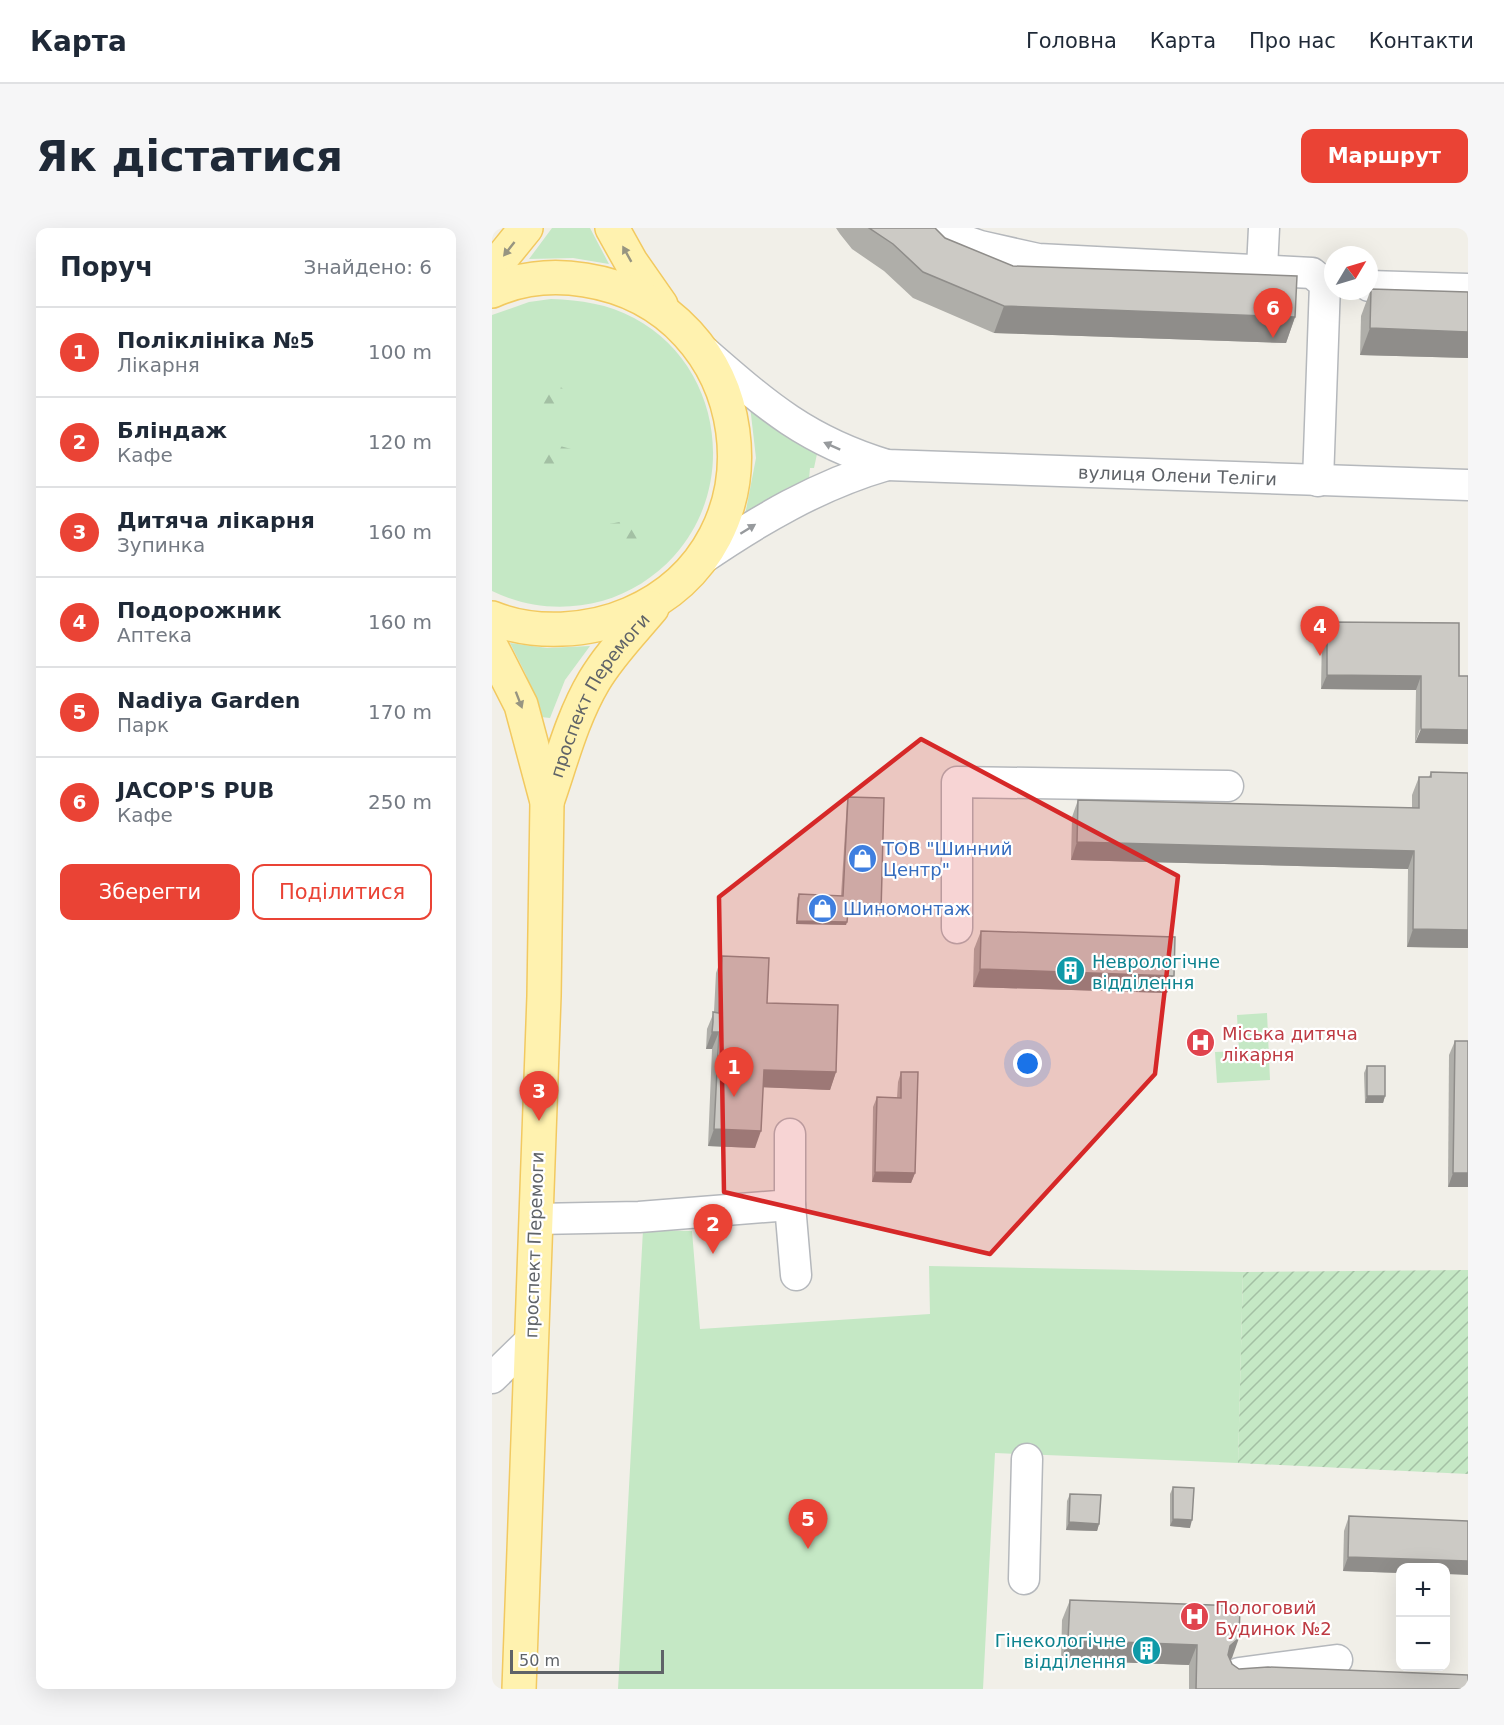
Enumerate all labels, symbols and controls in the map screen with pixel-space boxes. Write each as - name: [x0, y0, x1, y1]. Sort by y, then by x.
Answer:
- text: Карта: [30, 25, 127, 58]
- text: Головна: [1026, 29, 1117, 53]
- text: Карта: [1150, 29, 1216, 53]
- text: Про нас: [1249, 29, 1336, 53]
- text: Контакти: [1369, 29, 1474, 53]
- button: Маршрут: [1301, 129, 1468, 183]
- text: Як дістатися: [36, 132, 343, 181]
- one-way arrow: [503, 241, 516, 257]
- one-way arrow: [622, 246, 632, 263]
- north arrow: [1324, 246, 1378, 300]
- text: Поруч: [60, 252, 153, 282]
- text: Знайдено: 6: [304, 255, 432, 279]
- pin: 6: [1254, 288, 1292, 338]
- text: Поліклініка №5: [117, 328, 315, 353]
- text: 1: [73, 340, 86, 364]
- text: 100 m: [368, 340, 432, 364]
- text: Лікарня: [117, 353, 200, 377]
- text: Бліндаж: [117, 418, 227, 443]
- text: 2: [73, 430, 86, 454]
- text: 120 m: [368, 430, 432, 454]
- one-way arrow: [823, 441, 841, 450]
- text: Кафе: [117, 443, 173, 467]
- street label: вулиця Олени Теліги: [1078, 461, 1277, 489]
- text: Дитяча лікарня: [117, 508, 315, 533]
- text: 3: [73, 520, 86, 544]
- text: 160 m: [368, 520, 432, 544]
- one-way arrow: [740, 523, 756, 534]
- text: Зупинка: [117, 533, 205, 557]
- text: Подорожник: [117, 598, 282, 623]
- pin: 4: [1300, 606, 1340, 656]
- street label: проспект Перемоги: [545, 609, 654, 780]
- text: 4: [73, 610, 86, 634]
- text: 160 m: [368, 610, 432, 634]
- text: Аптека: [117, 623, 192, 647]
- text: Nadiya Garden: [117, 688, 300, 713]
- one-way arrow: [514, 691, 524, 709]
- text: 5: [73, 700, 86, 724]
- text: 170 m: [368, 700, 432, 724]
- text: Парк: [117, 713, 169, 737]
- text: JACOP'S PUB: [117, 778, 274, 803]
- text: 6: [73, 790, 86, 814]
- text: 250 m: [368, 790, 432, 814]
- text: Кафе: [117, 803, 173, 827]
- place label: ТОВ "Шинний Центр": [882, 838, 1012, 880]
- shop icon: ТОВ "Шинний Центр": [846, 842, 878, 874]
- button: Зберегти: [60, 864, 240, 920]
- button: Поділитися: [252, 864, 432, 920]
- shop icon: Шиномонтаж: [806, 892, 838, 924]
- place label: Шиномонтаж: [843, 898, 971, 919]
- place label: Неврологічне відділення: [1092, 951, 1220, 993]
- building icon: Неврологічне відділення: [1055, 955, 1087, 987]
- place label: Міська дитяча лікарня: [1222, 1023, 1358, 1065]
- hospital icon: Міська дитяча лікарня: [1185, 1027, 1217, 1059]
- pin: 1: [714, 1048, 754, 1097]
- your location: [1013, 1049, 1042, 1078]
- pin: 3: [520, 1072, 558, 1121]
- street label: проспект Перемоги: [520, 1151, 548, 1339]
- pin: 2: [694, 1204, 732, 1254]
- pin: 5: [788, 1500, 828, 1549]
- map controls: [1396, 1563, 1450, 1671]
- button: +: [1396, 1563, 1450, 1617]
- place label: Пологовий Будинок №2: [1215, 1597, 1332, 1639]
- hospital icon: Пологовий Будинок №2: [1178, 1601, 1210, 1633]
- button: −: [1396, 1617, 1450, 1671]
- place label: Гінекологічне відділення: [995, 1630, 1126, 1672]
- building icon: Гінекологічне відділення: [1131, 1634, 1163, 1666]
- scale bar: [510, 1647, 664, 1674]
- text: 50 m: [519, 1651, 560, 1670]

